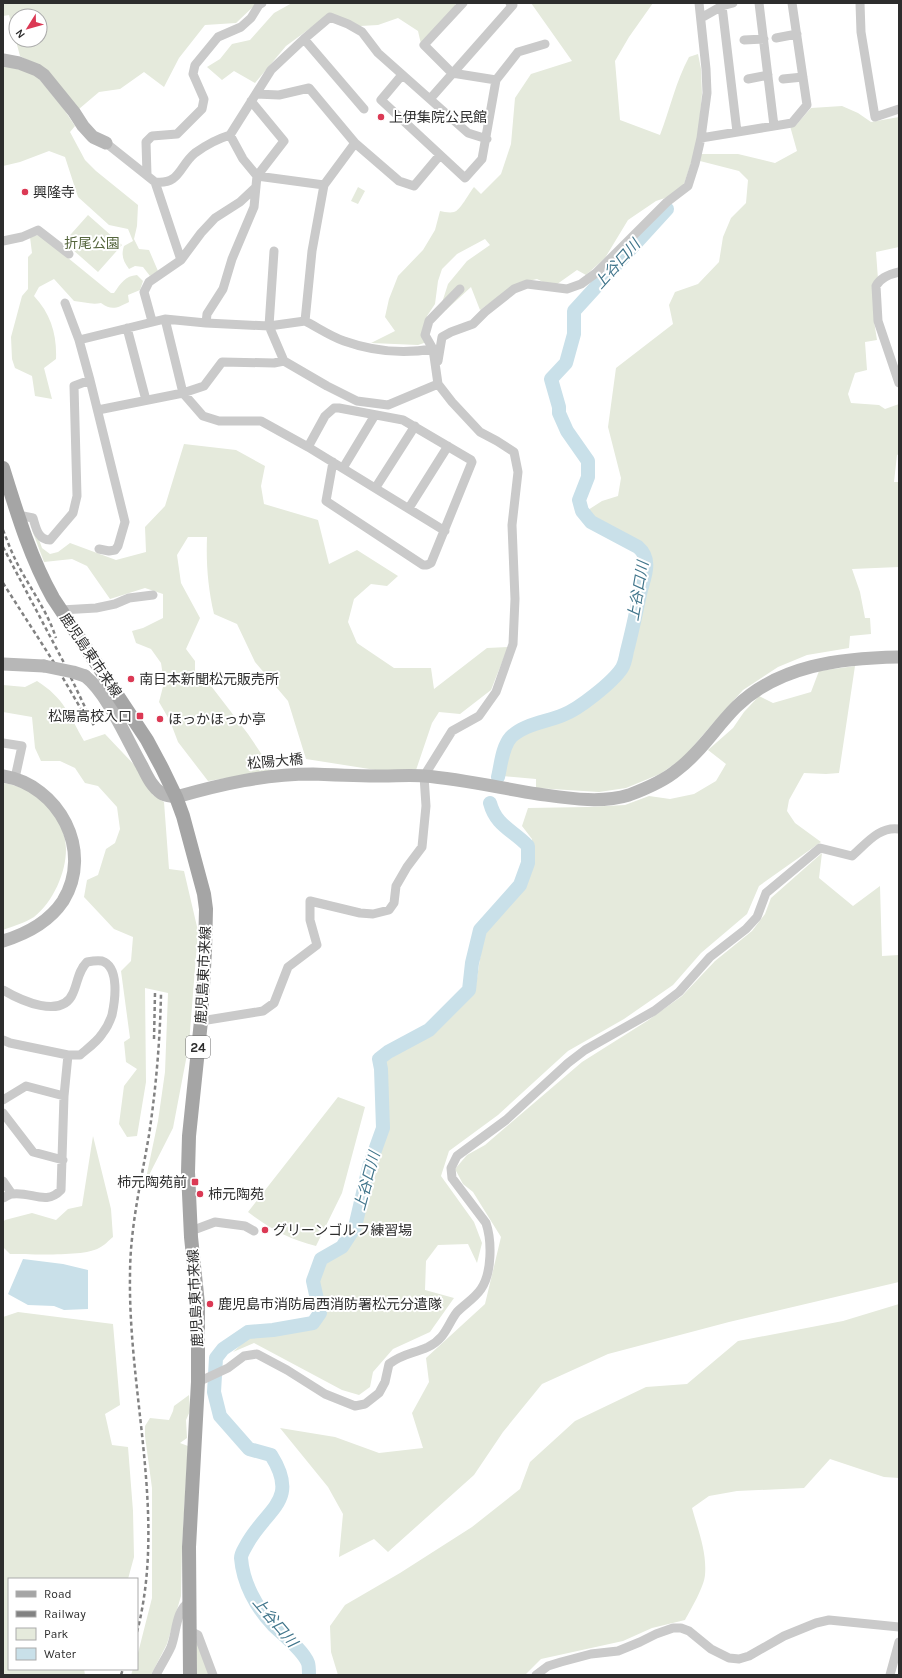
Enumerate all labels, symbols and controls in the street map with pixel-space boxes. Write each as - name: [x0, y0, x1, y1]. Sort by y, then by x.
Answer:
- north arrow: [8, 8, 48, 48]
- text: N: [13, 27, 28, 41]
- place label: 上伊集院公民館: [389, 109, 487, 126]
- marker: 上伊集院公民館: [376, 112, 386, 122]
- place label: 興隆寺: [33, 184, 75, 201]
- marker: 興隆寺: [20, 187, 30, 197]
- water label: 上谷口川: [590, 234, 645, 292]
- park label: 折尾公園: [64, 235, 120, 252]
- water label: 上谷口川: [624, 558, 652, 622]
- street label: 鹿児島東市来線: [56, 610, 125, 701]
- place label: 南日本新聞松元販売所: [139, 671, 279, 688]
- marker: 南日本新聞松元販売所: [126, 674, 136, 684]
- place label: 松陽高校入口: [48, 708, 132, 725]
- marker: 松陽高校入口: [135, 711, 145, 721]
- place label: ほっかほっか亭: [168, 711, 266, 728]
- marker: ほっかほっか亭: [155, 714, 165, 724]
- street label: 松陽大橋: [246, 751, 304, 772]
- street label: 鹿児島東市来線: [192, 926, 215, 1024]
- road number: 24: [186, 1036, 210, 1058]
- water label: 上谷口川: [351, 1148, 384, 1212]
- place label: 柿元陶苑前: [117, 1174, 187, 1191]
- marker: 柿元陶苑前: [190, 1177, 200, 1187]
- place label: 柿元陶苑: [208, 1186, 264, 1203]
- marker: 柿元陶苑: [195, 1189, 205, 1199]
- place label: グリーンゴルフ練習場: [273, 1222, 412, 1239]
- marker: グリーンゴルフ練習場: [260, 1225, 270, 1235]
- street label: 鹿児島東市来線: [184, 1249, 207, 1347]
- place label: 鹿児島市消防局西消防署松元分遣隊: [218, 1296, 442, 1313]
- marker: 鹿児島市消防局西消防署松元分遣隊: [205, 1299, 215, 1309]
- legend: [8, 1578, 138, 1670]
- text: Road: [44, 1587, 72, 1601]
- water label: 上谷口川: [249, 1593, 302, 1652]
- text: Railway: [44, 1607, 86, 1621]
- text: Park: [44, 1627, 69, 1641]
- text: Water: [44, 1647, 77, 1661]

